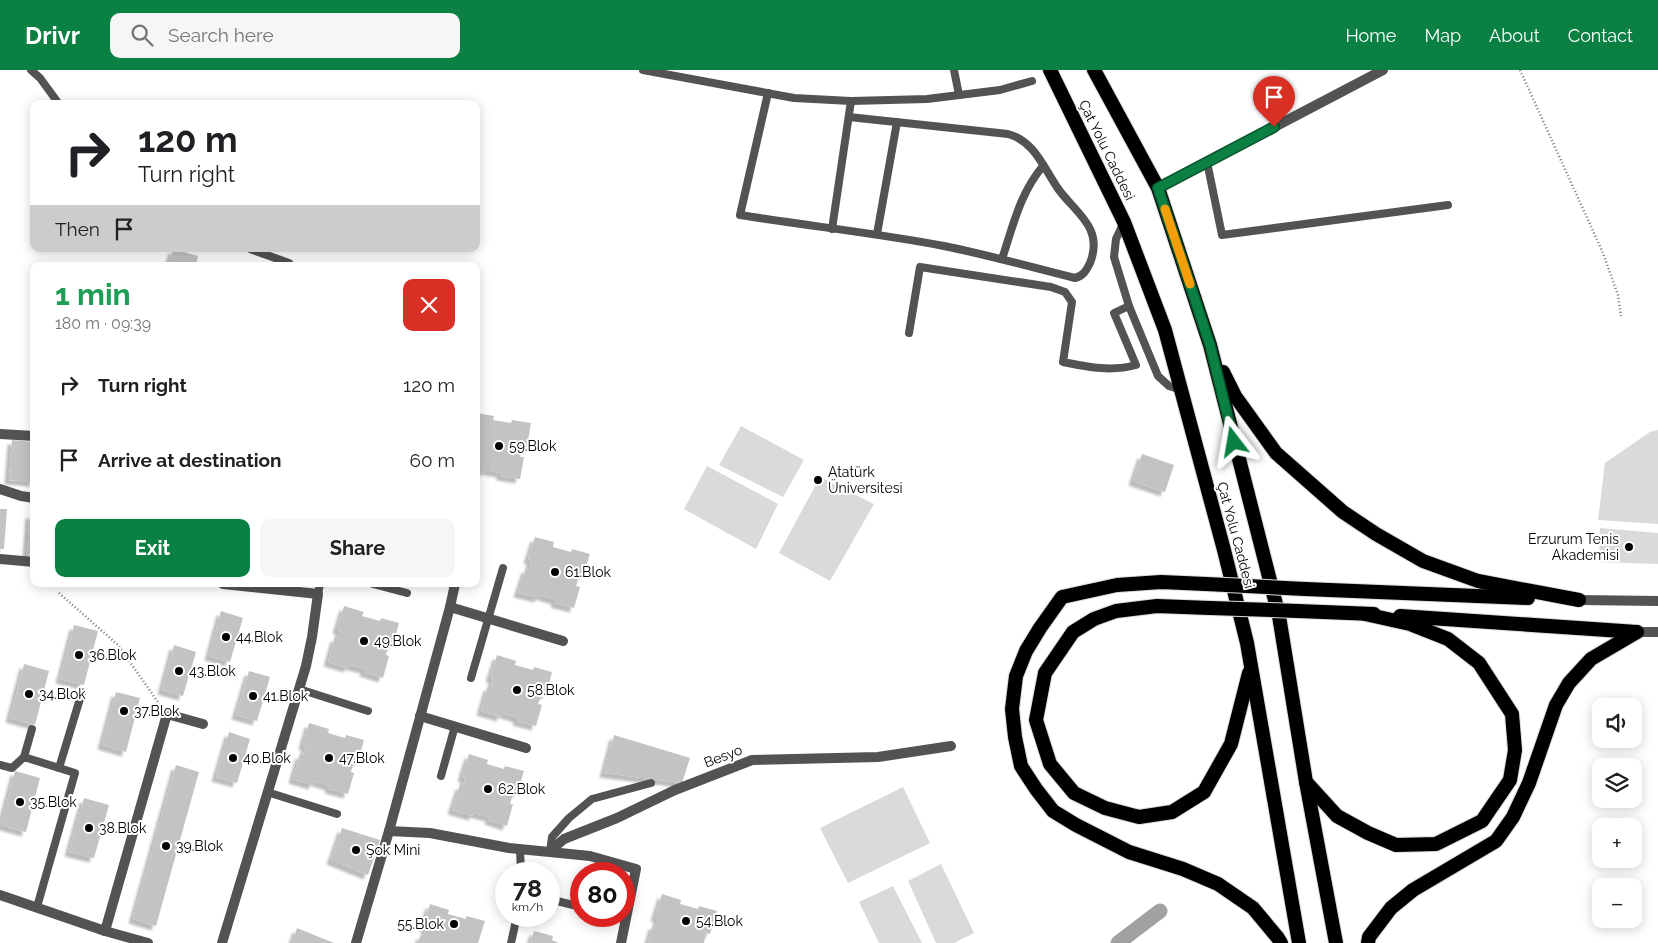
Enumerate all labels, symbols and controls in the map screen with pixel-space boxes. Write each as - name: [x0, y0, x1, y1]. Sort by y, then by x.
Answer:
- search box: [110, 13, 460, 58]
- text: Drivr: [25, 21, 80, 50]
- icon: search: [128, 21, 156, 49]
- text: Search here: [168, 24, 274, 46]
- text: Home: [1345, 25, 1396, 46]
- text: Map: [1424, 25, 1461, 46]
- text: About: [1489, 25, 1540, 46]
- text: Contact: [1568, 25, 1633, 46]
- pin: [1253, 76, 1295, 127]
- icon: arrive: [1260, 83, 1288, 111]
- street label: Çat Yolu Caddesi: [1076, 97, 1138, 203]
- text: 120 m: [138, 119, 238, 160]
- icon: right: [55, 120, 120, 185]
- text: Turn right: [138, 161, 235, 187]
- icon: arrive: [110, 215, 138, 243]
- text: Then: [55, 218, 100, 240]
- text: 1 min: [55, 277, 131, 312]
- button: close: [403, 279, 455, 331]
- text: 180 m · 09:39: [55, 314, 151, 333]
- icon: right: [55, 371, 83, 399]
- text: Turn right: [98, 374, 187, 396]
- text: 120 m: [403, 374, 455, 396]
- position arrow: [1207, 415, 1259, 467]
- place label: 59.Blok: [509, 438, 557, 454]
- marker: 59.Blok: [493, 440, 505, 452]
- icon: arrive: [55, 446, 83, 474]
- text: Arrive at destination: [98, 449, 282, 471]
- text: 60 m: [410, 449, 455, 471]
- place label: Atatürk Üniversitesi: [828, 464, 902, 496]
- marker: Atatürk Üniversitesi: [812, 474, 824, 486]
- street label: Çat Yolu Caddesi: [1214, 480, 1258, 590]
- button: Exit: [55, 519, 250, 577]
- button: Share: [260, 519, 455, 577]
- place label: Erzurum Tenis Akademisi: [1528, 531, 1619, 563]
- marker: Erzurum Tenis Akademisi: [1623, 541, 1635, 553]
- place label: 61.Blok: [565, 564, 612, 580]
- marker: 61.Blok: [549, 566, 561, 578]
- place label: 44.Blok: [236, 629, 283, 645]
- marker: 44.Blok: [220, 631, 232, 643]
- place label: 49.Blok: [374, 633, 422, 649]
- marker: 49.Blok: [358, 635, 370, 647]
- place label: 36.Blok: [89, 647, 137, 663]
- marker: 36.Blok: [73, 649, 85, 661]
- place label: 43.Blok: [189, 663, 236, 679]
- marker: 43.Blok: [173, 665, 185, 677]
- place label: 58.Blok: [527, 682, 575, 698]
- marker: 58.Blok: [511, 684, 523, 696]
- place label: 34.Blok: [39, 686, 86, 702]
- marker: 34.Blok: [23, 688, 35, 700]
- place label: 41.Blok: [263, 688, 309, 704]
- marker: 41.Blok: [247, 690, 259, 702]
- map controls: [1592, 698, 1642, 928]
- button: sound: [1592, 698, 1642, 748]
- place label: 37.Blok: [134, 703, 180, 719]
- marker: 37.Blok: [118, 705, 130, 717]
- street label: Besyo: [702, 741, 744, 771]
- place label: 40.Blok: [243, 750, 291, 766]
- place label: 47.Blok: [339, 750, 385, 766]
- marker: 40.Blok: [227, 752, 239, 764]
- marker: 47.Blok: [323, 752, 335, 764]
- button: layers: [1592, 758, 1642, 808]
- place label: 62.Blok: [498, 781, 546, 797]
- marker: 62.Blok: [482, 783, 494, 795]
- place label: 35.Blok: [30, 794, 77, 810]
- marker: 35.Blok: [14, 796, 26, 808]
- button: +: [1592, 818, 1642, 868]
- place label: 38.Blok: [99, 820, 147, 836]
- marker: 38.Blok: [83, 822, 95, 834]
- place label: 39.Blok: [176, 838, 224, 854]
- marker: 39.Blok: [160, 840, 172, 852]
- place label: Şok Mini: [366, 842, 420, 858]
- marker: Şok Mini: [350, 844, 362, 856]
- speed limit sign: 80: [570, 862, 635, 927]
- text: 78: [513, 873, 542, 903]
- button: −: [1592, 878, 1642, 928]
- text: km/h: [512, 900, 543, 914]
- place label: 54.Blok: [696, 913, 743, 929]
- marker: 54.Blok: [680, 915, 692, 927]
- place label: 55.Blok: [397, 916, 445, 932]
- marker: 55.Blok: [448, 918, 460, 930]

